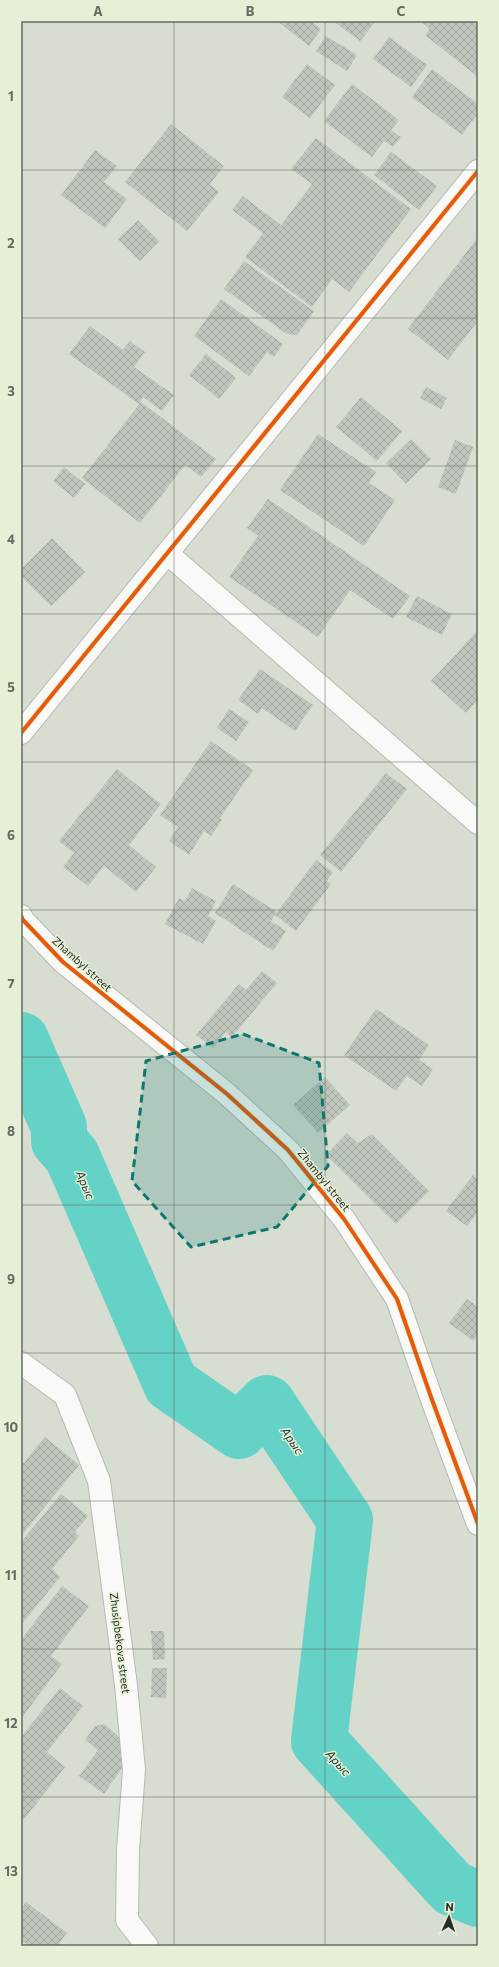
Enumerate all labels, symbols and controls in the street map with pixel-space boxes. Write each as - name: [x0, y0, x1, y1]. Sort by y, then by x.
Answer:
- text: A: [93, 3, 103, 19]
- text: B: [246, 3, 255, 19]
- text: C: [397, 3, 406, 19]
- text: 1: [8, 88, 14, 104]
- text: 2: [7, 235, 15, 251]
- text: 3: [7, 383, 15, 399]
- text: 4: [7, 531, 15, 547]
- text: 5: [7, 679, 15, 695]
- text: 6: [7, 827, 15, 843]
- street label: Zhambyl street: [50, 933, 115, 994]
- text: 7: [7, 975, 15, 991]
- text: 8: [7, 1123, 15, 1139]
- street label: Zhambyl street: [296, 1146, 354, 1214]
- water label: Арыс: [73, 1167, 98, 1201]
- text: 9: [7, 1271, 15, 1287]
- text: 10: [4, 1419, 19, 1435]
- water label: Арыс: [278, 1423, 307, 1457]
- text: 11: [5, 1567, 17, 1583]
- street label: Zhusipbekova street: [108, 1592, 133, 1695]
- text: 12: [4, 1715, 18, 1731]
- water label: Арыс: [323, 1746, 354, 1778]
- text: 13: [4, 1863, 18, 1879]
- north arrow: [429, 1897, 469, 1937]
- text: N: [445, 1900, 454, 1913]

